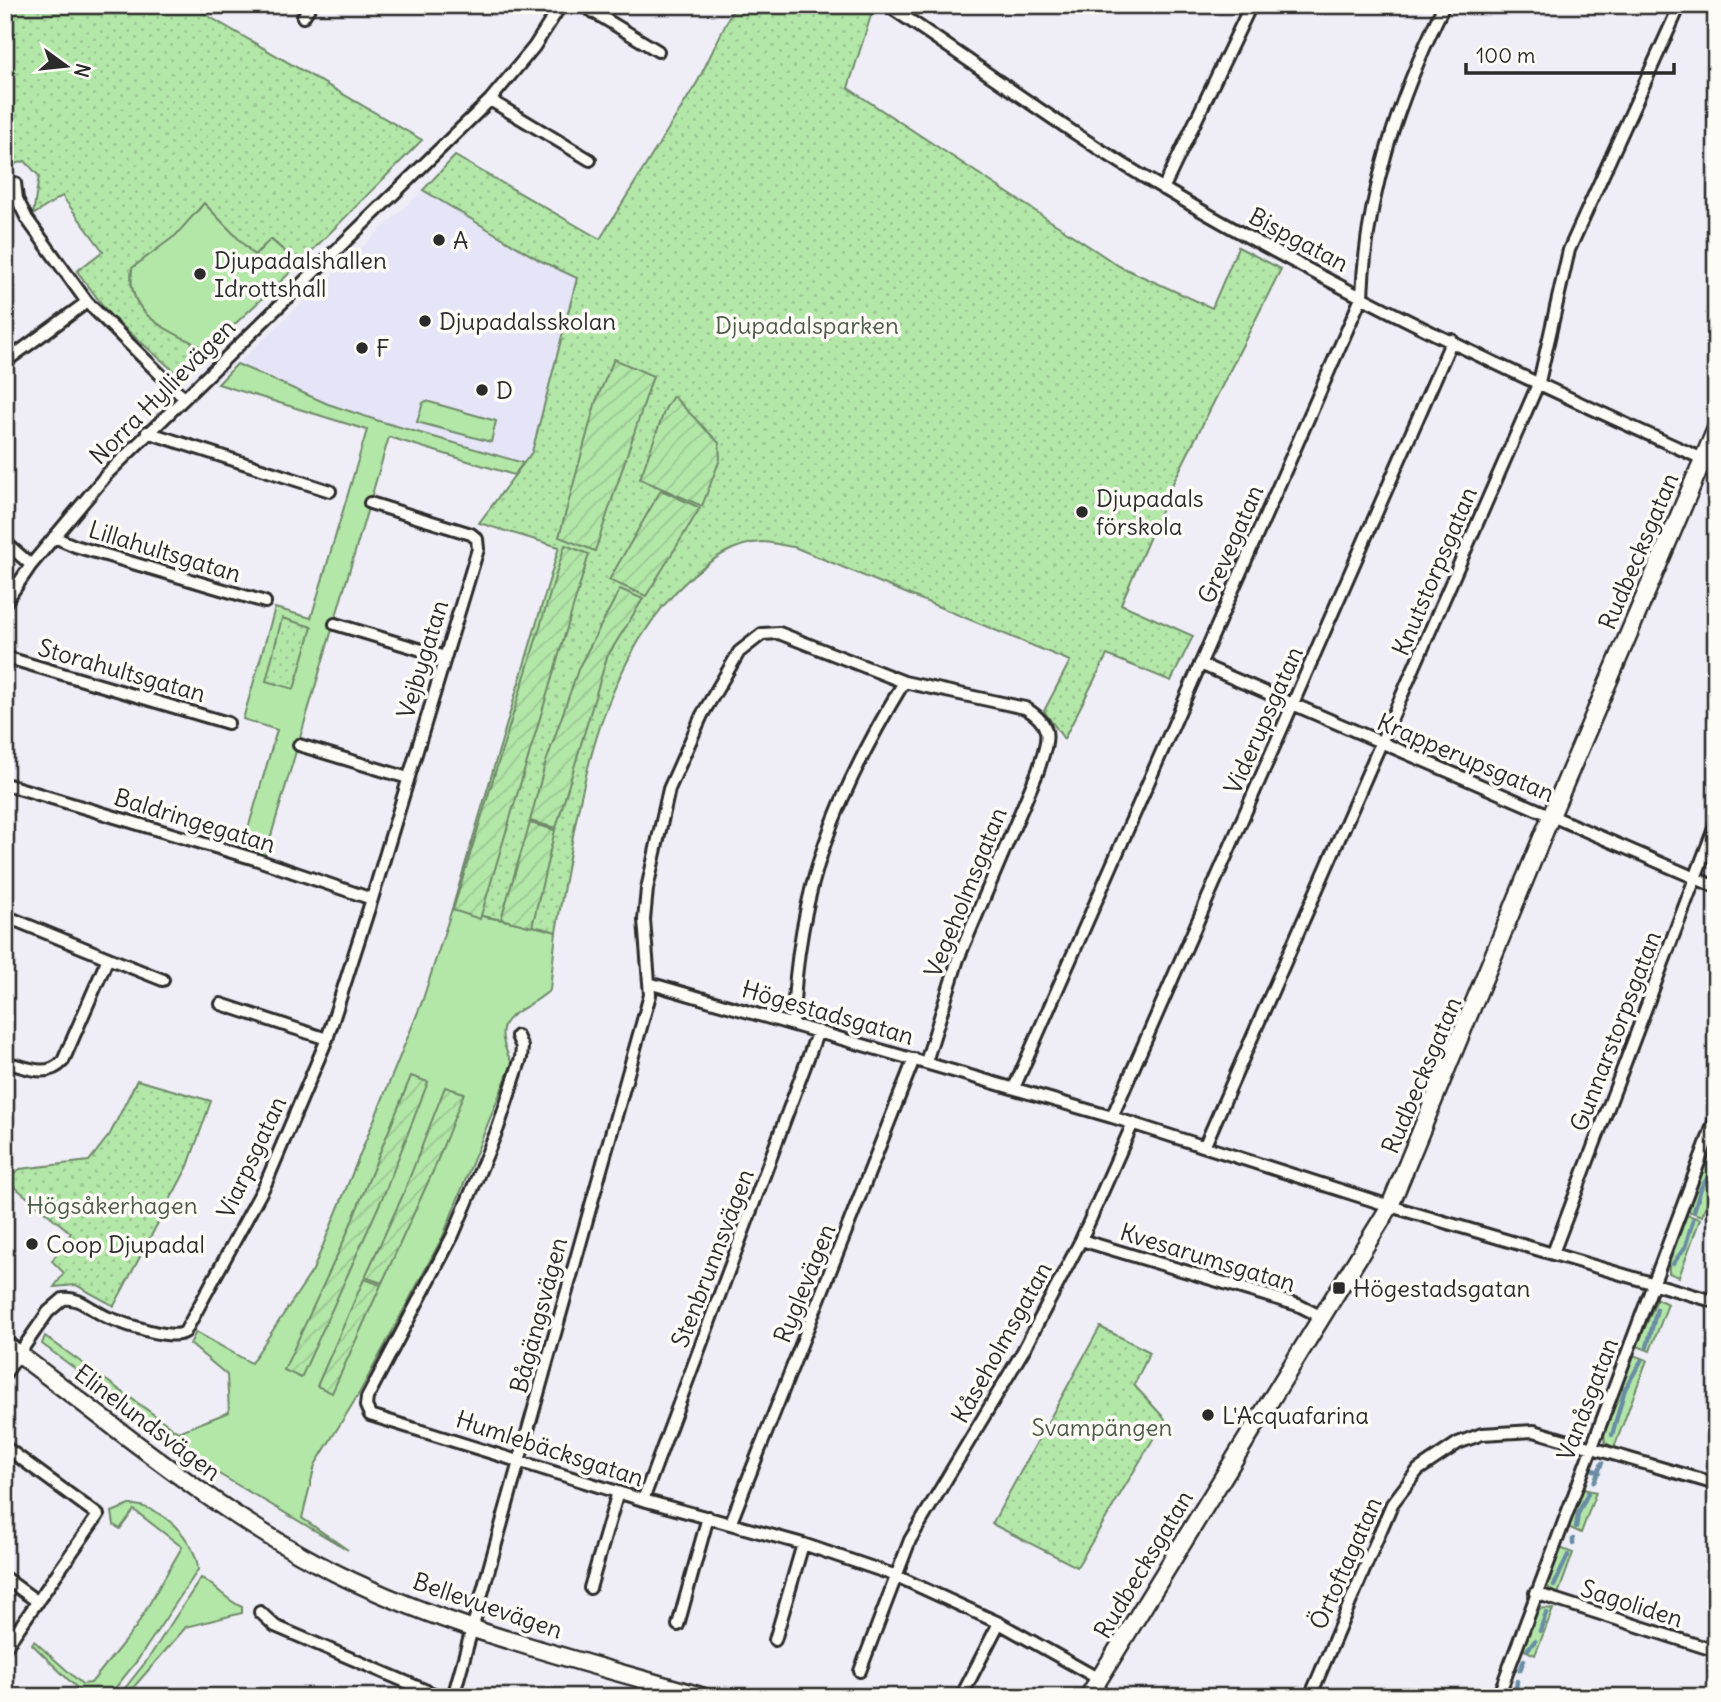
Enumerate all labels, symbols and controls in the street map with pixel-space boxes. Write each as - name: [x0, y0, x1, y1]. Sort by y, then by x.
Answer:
- north arrow: [32, 32, 102, 102]
- scale bar: [1466, 32, 1674, 76]
- text: 100 m: [1476, 42, 1535, 69]
- text: N: [69, 61, 96, 80]
- street label: Bispgatan: [1244, 200, 1354, 278]
- place label: A: [453, 225, 468, 255]
- marker: A: [431, 232, 447, 248]
- place label: Djupadalshallen Idrottshall: [214, 245, 387, 303]
- marker: Djupadalshallen Idrottshall: [192, 266, 208, 282]
- place label: Djupadalsskolan: [439, 306, 616, 336]
- park label: Djupadalsparken: [715, 310, 899, 340]
- street label: Norra Hyllievägen: [83, 312, 241, 470]
- marker: Djupadalsskolan: [417, 313, 433, 329]
- place label: F: [376, 333, 390, 363]
- marker: F: [354, 340, 370, 356]
- place label: D: [496, 375, 513, 405]
- marker: D: [474, 382, 490, 398]
- street label: Rudbecksgatan: [1591, 468, 1685, 634]
- street label: Grevegatan: [1191, 480, 1270, 608]
- street label: Knutstorpsgatan: [1385, 482, 1483, 660]
- place label: Djupadals förskola: [1096, 483, 1204, 541]
- marker: Djupadals förskola: [1074, 504, 1090, 520]
- street label: Lillahultsgatan: [85, 514, 245, 588]
- street label: Vejbygatan: [390, 596, 454, 722]
- street label: Storahultsgatan: [35, 632, 209, 708]
- street label: Viderupsgatan: [1217, 641, 1309, 798]
- street label: Krapperupsgatan: [1373, 706, 1559, 808]
- street label: Baldringegatan: [111, 781, 279, 859]
- street label: Vegeholmsgatan: [917, 802, 1013, 981]
- street label: Gunnarstorpsgatan: [1563, 926, 1667, 1135]
- street label: Högestadsgatan: [739, 973, 918, 1051]
- street label: Rudbecksgatan: [1374, 992, 1468, 1158]
- street label: Viarpsgatan: [210, 1091, 292, 1223]
- street label: Stenbrunnsvägen: [664, 1164, 760, 1351]
- park label: Högsåkerhagen: [26, 1190, 198, 1220]
- street label: Kvesarumsgatan: [1117, 1216, 1299, 1298]
- street label: Ryglevägen: [767, 1219, 842, 1347]
- place label: Coop Djupadal: [46, 1229, 205, 1259]
- street label: Bågängsvägen: [503, 1234, 573, 1396]
- marker: Coop Djupadal: [24, 1236, 40, 1252]
- street label: Kåseholmsgatan: [944, 1256, 1058, 1428]
- place label: Högestadsgatan: [1353, 1273, 1531, 1303]
- marker: Högestadsgatan: [1331, 1280, 1347, 1296]
- street label: Vanåsgatan: [1550, 1333, 1624, 1465]
- street label: Elinelundsvägen: [69, 1357, 227, 1487]
- place label: L'Acquafarina: [1222, 1400, 1369, 1430]
- street label: Humlebäcksgatan: [452, 1404, 648, 1493]
- marker: L'Acquafarina: [1200, 1407, 1216, 1423]
- park label: Svampängen: [1032, 1412, 1173, 1442]
- street label: Rudbecksgatan: [1087, 1484, 1199, 1644]
- street label: Örtoftagatan: [1302, 1492, 1388, 1634]
- street label: Bellevuevägen: [409, 1565, 567, 1645]
- street label: Sagoliden: [1577, 1572, 1687, 1634]

